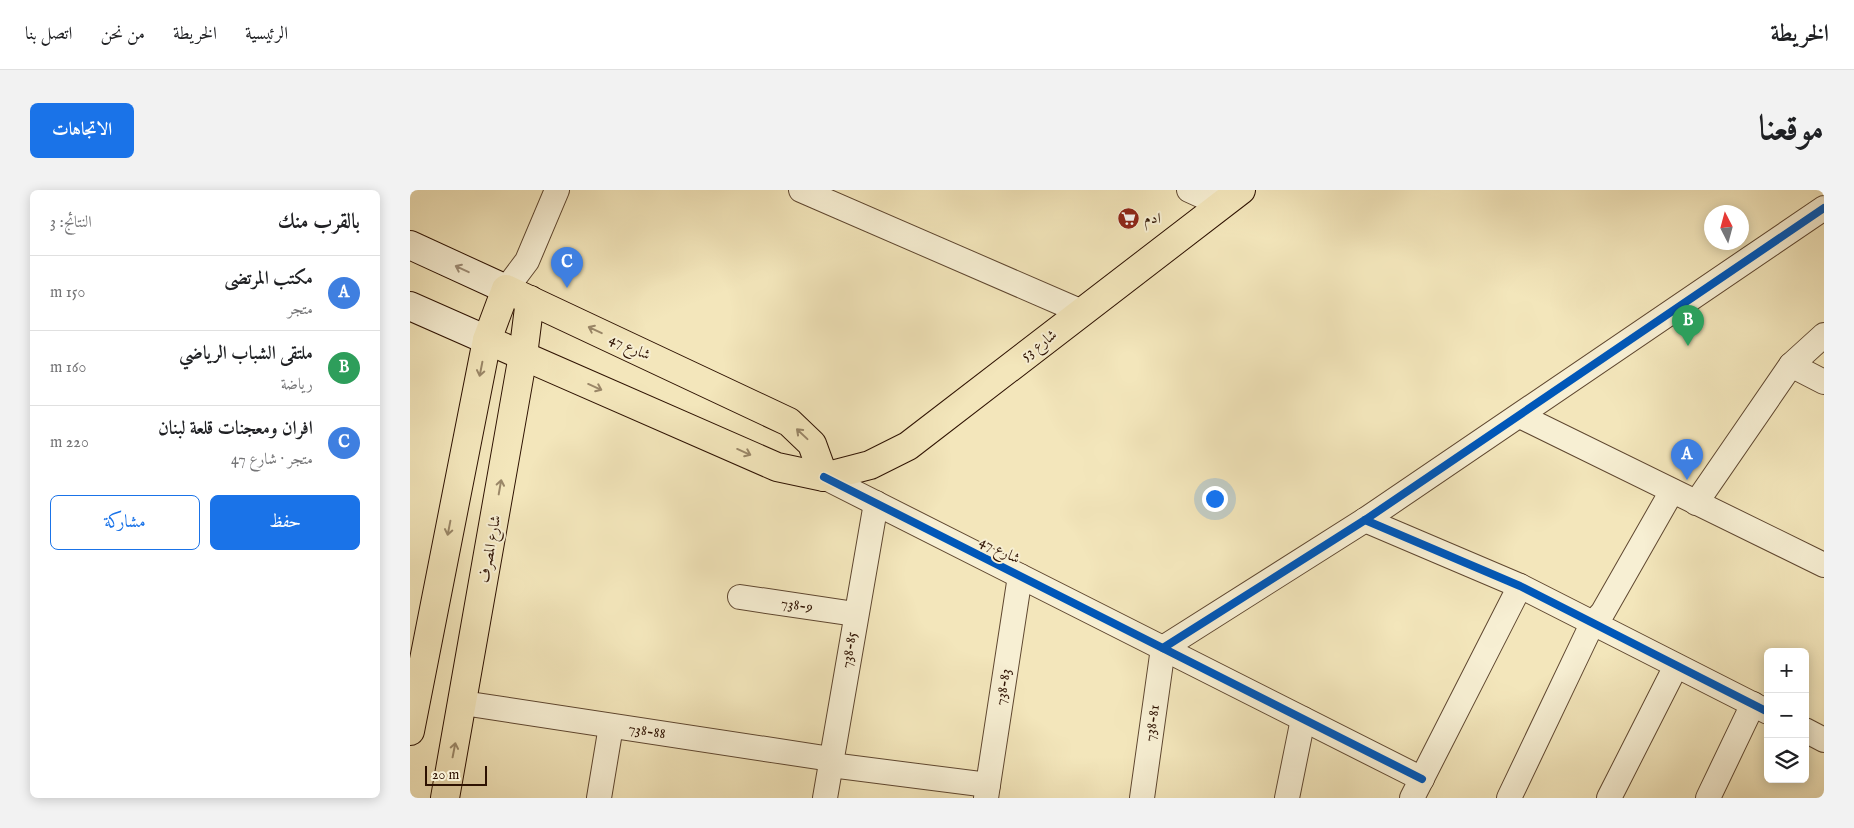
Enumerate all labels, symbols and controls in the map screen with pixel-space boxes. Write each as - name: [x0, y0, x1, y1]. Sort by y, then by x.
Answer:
- text: الخريطة: [1771, 19, 1829, 50]
- text: اتصل بنا: [25, 23, 72, 46]
- text: من نحن: [100, 23, 145, 46]
- text: الخريطة: [173, 23, 217, 46]
- text: الرئيسية: [245, 23, 288, 46]
- button: الاتجاهات: [30, 103, 134, 158]
- text: موقعنا: [1759, 107, 1824, 152]
- north arrow: [1704, 205, 1749, 250]
- supermarket icon: ادم: [1116, 206, 1140, 230]
- text: بالقرب منك: [278, 209, 360, 236]
- place label: ادم: [1144, 209, 1161, 231]
- text: النتائج: 3: [50, 213, 92, 233]
- pin: C: [551, 247, 583, 288]
- one-way arrow: [455, 263, 470, 273]
- text: مكتب المرتضى: [224, 267, 313, 291]
- text: 150 m: [50, 283, 85, 303]
- text: A: [339, 283, 349, 303]
- text: متجر: [288, 300, 313, 320]
- pin: B: [1672, 305, 1704, 346]
- one-way arrow: [588, 325, 603, 335]
- street label: شارع 53: [1017, 325, 1063, 367]
- street label: شارع 47: [605, 329, 654, 367]
- text: ملتقى الشباب الرياضي: [179, 342, 313, 366]
- text: 160 m: [50, 358, 86, 378]
- text: B: [339, 358, 349, 378]
- one-way arrow: [476, 360, 485, 376]
- text: رياضة: [281, 375, 313, 395]
- one-way arrow: [587, 383, 602, 393]
- text: افران ومعجنات قلعة لبنان: [158, 417, 313, 441]
- one-way arrow: [796, 428, 808, 440]
- text: 220 m: [50, 433, 89, 453]
- text: C: [338, 433, 350, 453]
- pin: A: [1671, 439, 1703, 480]
- one-way arrow: [736, 448, 751, 458]
- text: متجر · شارع 47: [231, 450, 313, 470]
- one-way arrow: [496, 479, 506, 495]
- your location: [1202, 486, 1228, 512]
- button: مشاركة: [50, 495, 200, 550]
- button: حفظ: [210, 495, 360, 550]
- street label: شارع المصرف: [475, 514, 508, 585]
- one-way arrow: [444, 520, 454, 536]
- street label: شارع 47: [975, 532, 1024, 571]
- street label: 738-9: [780, 593, 814, 617]
- street label: 738-85: [837, 630, 861, 670]
- map controls: [1764, 648, 1809, 783]
- button: +: [1764, 648, 1809, 693]
- street label: 738-83: [991, 667, 1015, 707]
- button: −: [1764, 693, 1809, 738]
- street label: 738-81: [1140, 703, 1164, 743]
- street label: 738-88: [627, 719, 667, 743]
- button: layers: [1764, 738, 1809, 783]
- one-way arrow: [450, 743, 459, 759]
- scale bar: [425, 763, 488, 786]
- text: 20 m: [432, 766, 459, 784]

